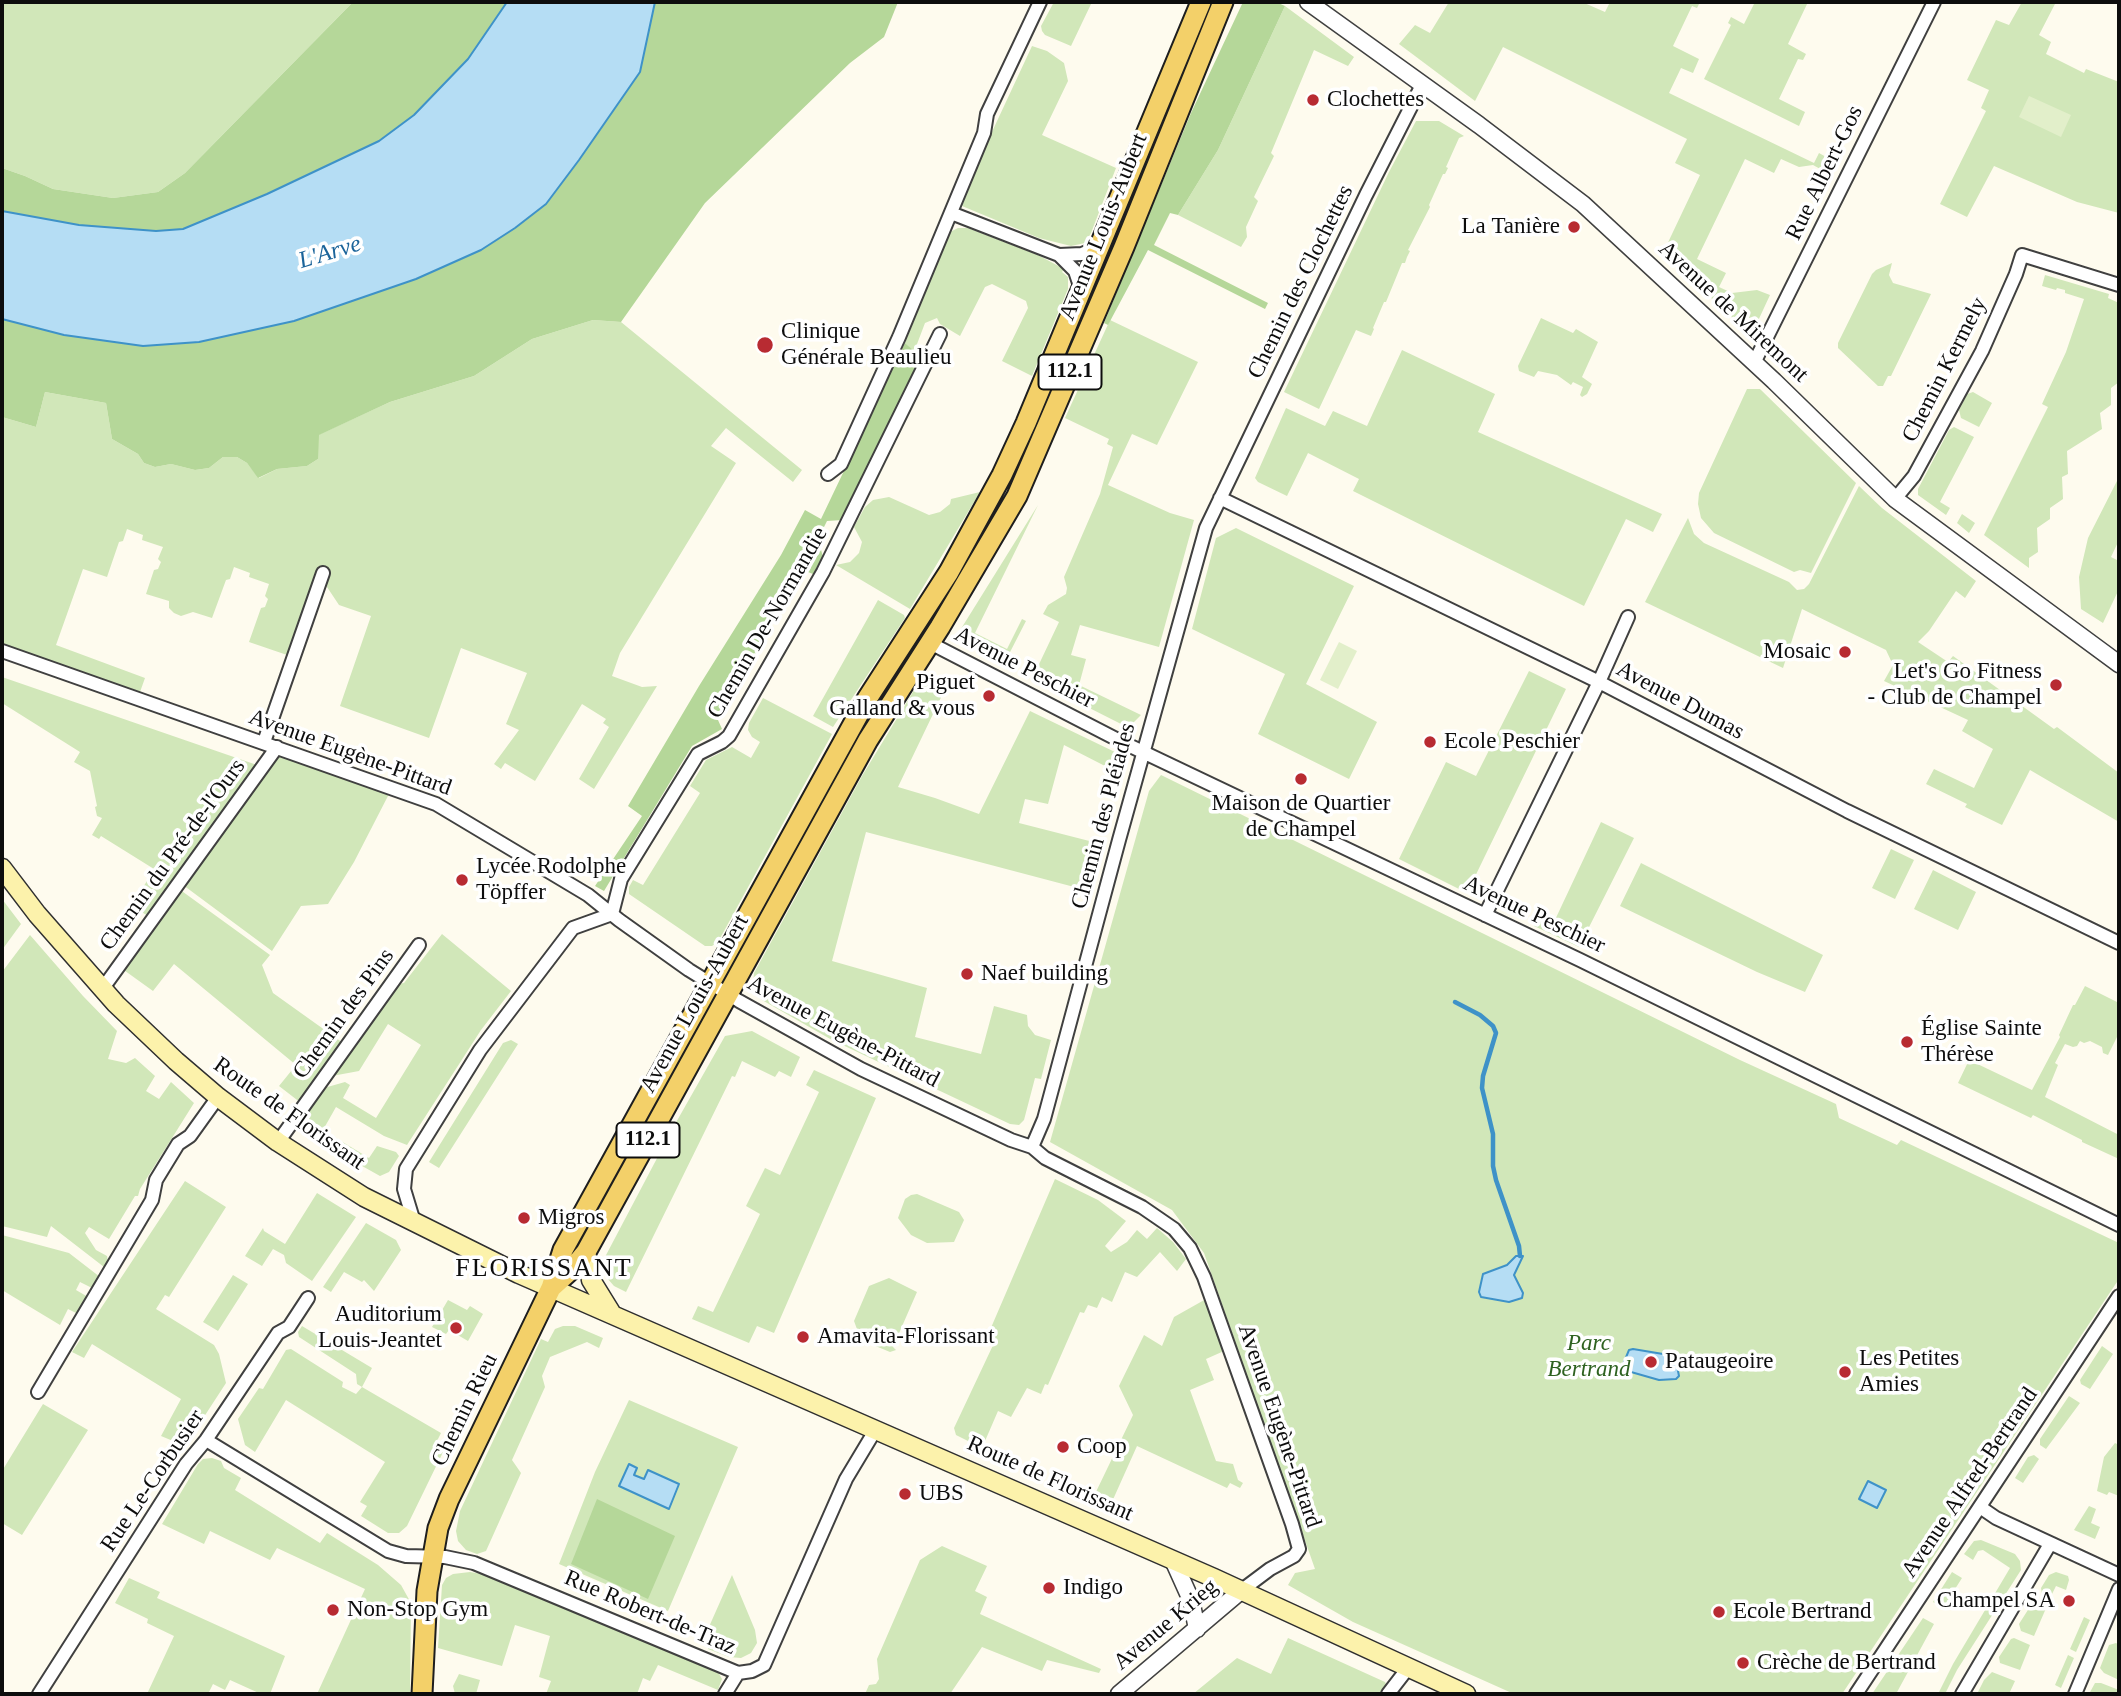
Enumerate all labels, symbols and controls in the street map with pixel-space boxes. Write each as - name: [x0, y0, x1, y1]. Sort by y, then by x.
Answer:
- place label: Clochettes: [1327, 86, 1424, 114]
- marker: Clochettes: [1305, 92, 1321, 108]
- street label: Rue Albert-Gos: [1781, 101, 1869, 245]
- street label: Avenue Louis-Aubert: [1054, 129, 1154, 325]
- street label: Chemin des Clochettes: [1242, 181, 1360, 383]
- place label: La Tanière: [1461, 213, 1560, 241]
- marker: La Tanière: [1566, 219, 1582, 235]
- water label: L'Arve: [295, 230, 365, 276]
- street label: Avenue de Miremont: [1652, 235, 1814, 389]
- street label: Chemin Kermely: [1897, 293, 1993, 447]
- place label: Clinique Générale Beaulieu: [781, 318, 951, 372]
- marker: Clinique Générale Beaulieu: [755, 335, 775, 355]
- road number: 112.1: [1038, 354, 1102, 390]
- street label: Chemin De-Normandie: [702, 522, 834, 724]
- street label: Avenue Peschier: [949, 621, 1099, 715]
- place label: Mosaic: [1763, 638, 1831, 666]
- marker: Mosaic: [1837, 644, 1853, 660]
- street label: Avenue Dumas: [1611, 656, 1749, 746]
- place label: Let's Go Fitness - Club de Champel: [1868, 658, 2042, 712]
- place label: Piguet Galland & vous: [829, 669, 975, 723]
- marker: Let's Go Fitness - Club de Champel: [2048, 677, 2064, 693]
- marker: Piguet Galland & vous: [981, 688, 997, 704]
- street label: Avenue Eugène-Pittard: [245, 704, 455, 802]
- street label: Chemin des Pléiades: [1066, 720, 1142, 912]
- place label: Ecole Peschier: [1444, 728, 1580, 756]
- marker: Ecole Peschier: [1422, 734, 1438, 750]
- street label: Chemin du Pré-de-l'Ours: [94, 754, 252, 956]
- marker: Maison de Quartier de Champel: [1293, 771, 1309, 787]
- place label: Maison de Quartier de Champel: [1212, 790, 1390, 844]
- place label: Lycée Rodolphe Töpffer: [476, 853, 626, 907]
- street label: Avenue Peschier: [1459, 870, 1609, 960]
- marker: Lycée Rodolphe Töpffer: [454, 872, 470, 888]
- street label: Avenue Louis-Aubert: [635, 910, 755, 1098]
- street label: Chemin des Pins: [287, 943, 401, 1085]
- place label: Naef building: [981, 960, 1108, 988]
- marker: Naef building: [959, 966, 975, 982]
- street label: Avenue Eugène-Pittard: [742, 970, 944, 1094]
- place label: Église Sainte Thérèse: [1921, 1015, 2042, 1069]
- marker: Église Sainte Thérèse: [1899, 1034, 1915, 1050]
- street label: Route de Florissant: [208, 1051, 370, 1177]
- road number: 112.1: [616, 1122, 680, 1158]
- place label: Migros: [538, 1204, 604, 1232]
- marker: Migros: [516, 1210, 532, 1226]
- district label: FLORISSANT: [457, 1253, 631, 1285]
- place label: Auditorium Louis-Jeantet: [318, 1301, 442, 1355]
- marker: Auditorium Louis-Jeantet: [448, 1320, 464, 1336]
- street label: Avenue Eugène-Pittard: [1231, 1321, 1327, 1531]
- place label: Amavita-Florissant: [817, 1323, 995, 1351]
- marker: Amavita-Florissant: [795, 1329, 811, 1345]
- park label: Parc Bertrand: [1547, 1330, 1631, 1384]
- place label: Les Petites Amies: [1859, 1345, 1959, 1399]
- place label: Pataugeoire: [1665, 1348, 1774, 1376]
- street label: Chemin Rieu: [426, 1349, 504, 1471]
- marker: Pataugeoire: [1643, 1354, 1659, 1370]
- marker: Les Petites Amies: [1837, 1364, 1853, 1380]
- street label: Avenue Alfred-Bertrand: [1896, 1383, 2044, 1583]
- street label: Rue Le-Corbusier: [95, 1405, 211, 1557]
- street label: Route de Florissant: [963, 1430, 1137, 1528]
- place label: Coop: [1077, 1433, 1127, 1461]
- marker: Coop: [1055, 1439, 1071, 1455]
- place label: UBS: [919, 1480, 964, 1508]
- marker: UBS: [897, 1486, 913, 1502]
- street label: Rue Robert-de-Traz: [560, 1564, 740, 1662]
- street label: Avenue Krieg: [1108, 1573, 1224, 1677]
- place label: Indigo: [1063, 1574, 1123, 1602]
- marker: Indigo: [1041, 1580, 1057, 1596]
- place label: Champel SA: [1937, 1587, 2055, 1615]
- marker: Champel SA: [2061, 1593, 2077, 1609]
- place label: Non-Stop Gym: [347, 1596, 488, 1624]
- place label: Ecole Bertrand: [1733, 1598, 1872, 1626]
- marker: Non-Stop Gym: [325, 1602, 341, 1618]
- marker: Ecole Bertrand: [1711, 1604, 1727, 1620]
- place label: Crèche de Bertrand: [1757, 1649, 1936, 1677]
- marker: Crèche de Bertrand: [1735, 1655, 1751, 1671]

